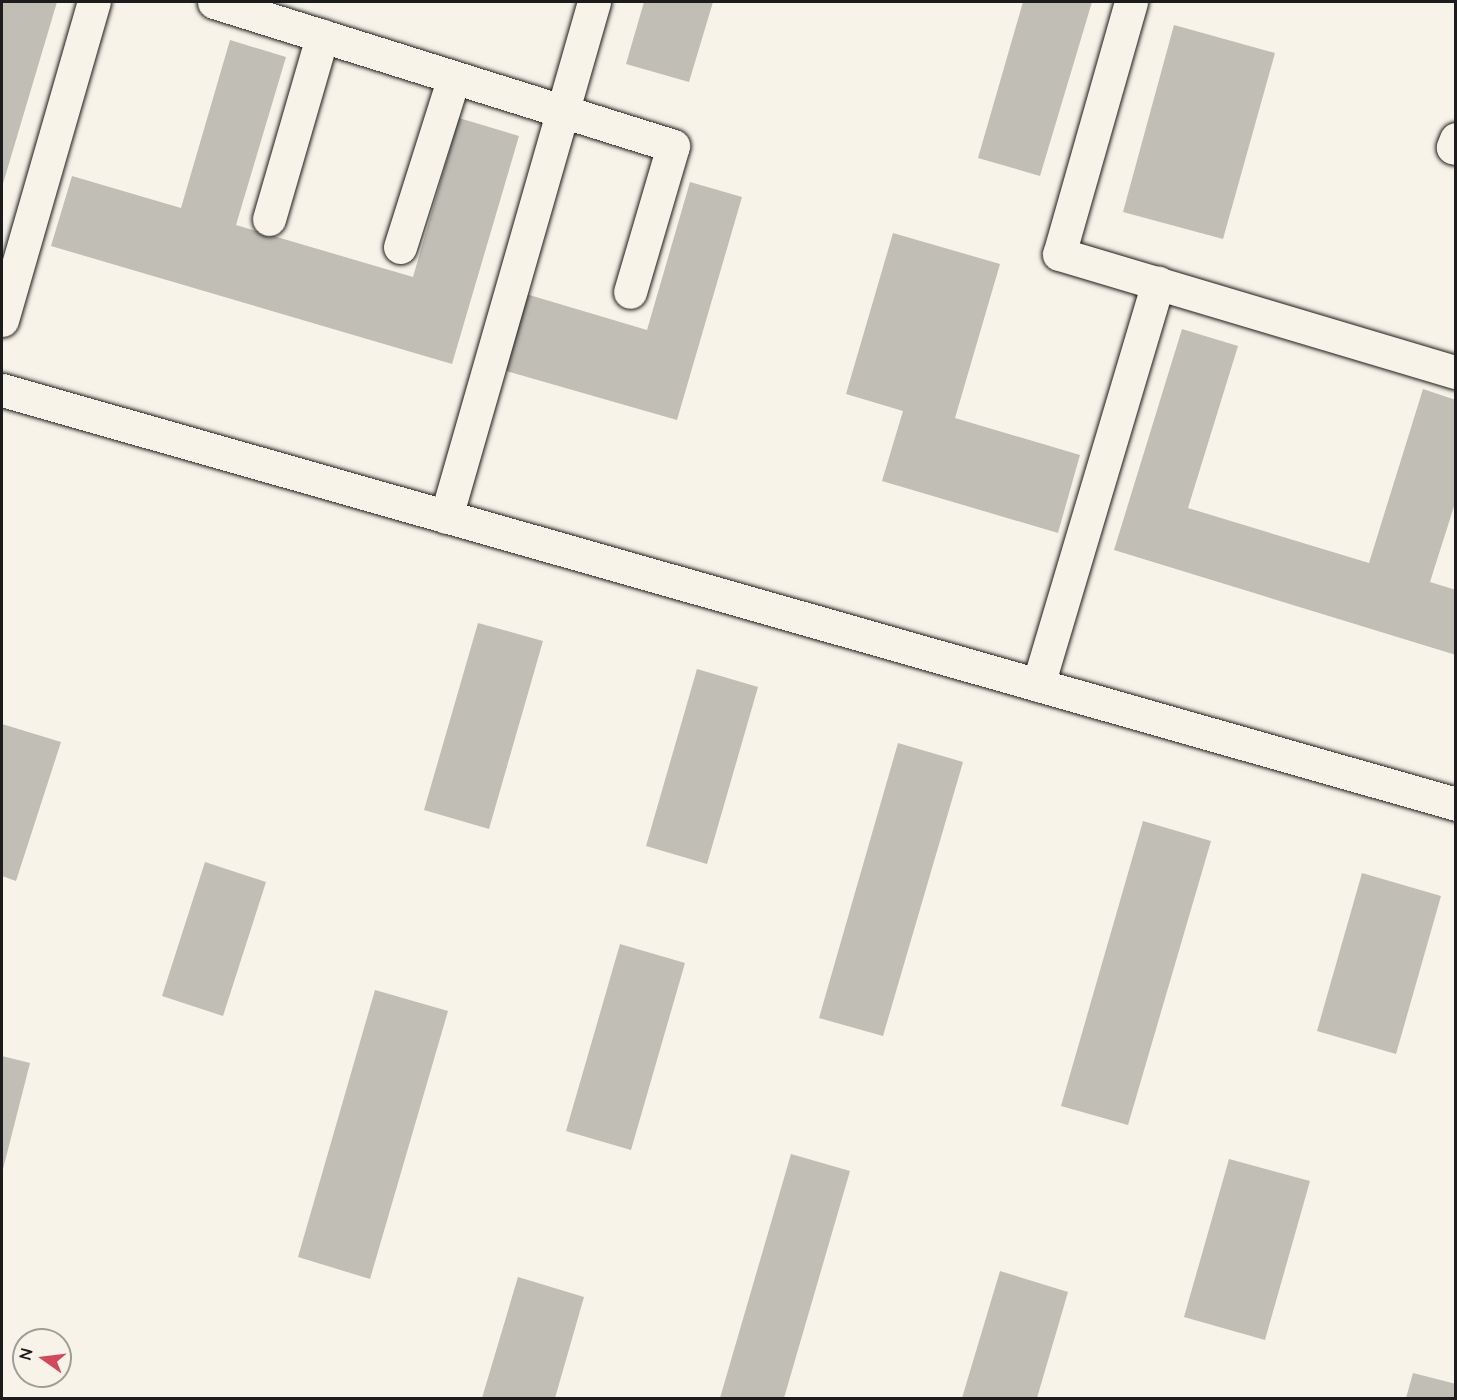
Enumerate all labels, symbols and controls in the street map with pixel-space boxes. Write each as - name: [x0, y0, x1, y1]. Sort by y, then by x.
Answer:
- north arrow: [12, 1328, 72, 1388]
- text: N: [15, 1347, 38, 1362]

